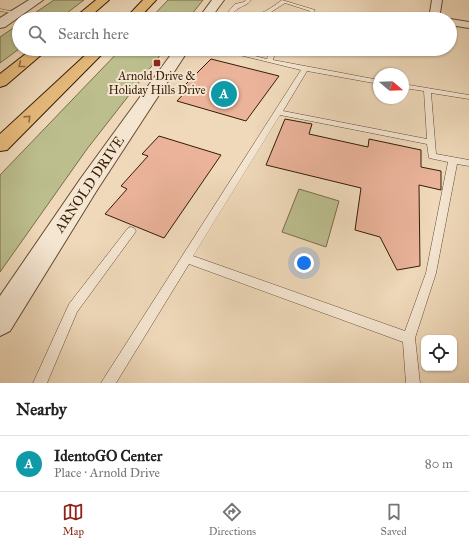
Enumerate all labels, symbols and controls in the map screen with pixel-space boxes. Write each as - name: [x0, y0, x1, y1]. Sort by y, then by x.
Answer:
- search box: [12, 12, 457, 56]
- icon: search: [26, 23, 48, 45]
- text: Search here: [58, 25, 129, 43]
- marker: Arnold Drive & Holiday Hills Drive: [152, 58, 162, 68]
- one-way arrow: [18, 61, 25, 68]
- north arrow: [373, 68, 409, 104]
- place label: Arnold Drive & Holiday Hills Drive: [109, 69, 205, 97]
- pin: A: [211, 79, 237, 109]
- one-way arrow: [23, 115, 31, 123]
- street label: ARNOLD DRIVE: [50, 133, 128, 236]
- your location: [294, 253, 314, 273]
- map controls: [421, 335, 457, 371]
- button: locate: [421, 335, 457, 371]
- text: Nearby: [16, 399, 67, 420]
- text: IdentoGO Center: [54, 447, 162, 465]
- text: A: [25, 456, 33, 472]
- text: 80 m: [425, 456, 453, 472]
- text: Place · Arnold Drive: [54, 465, 160, 481]
- tab: Map: [62, 501, 84, 538]
- tab: Directions: [209, 501, 256, 538]
- tab: Saved: [381, 501, 407, 538]

